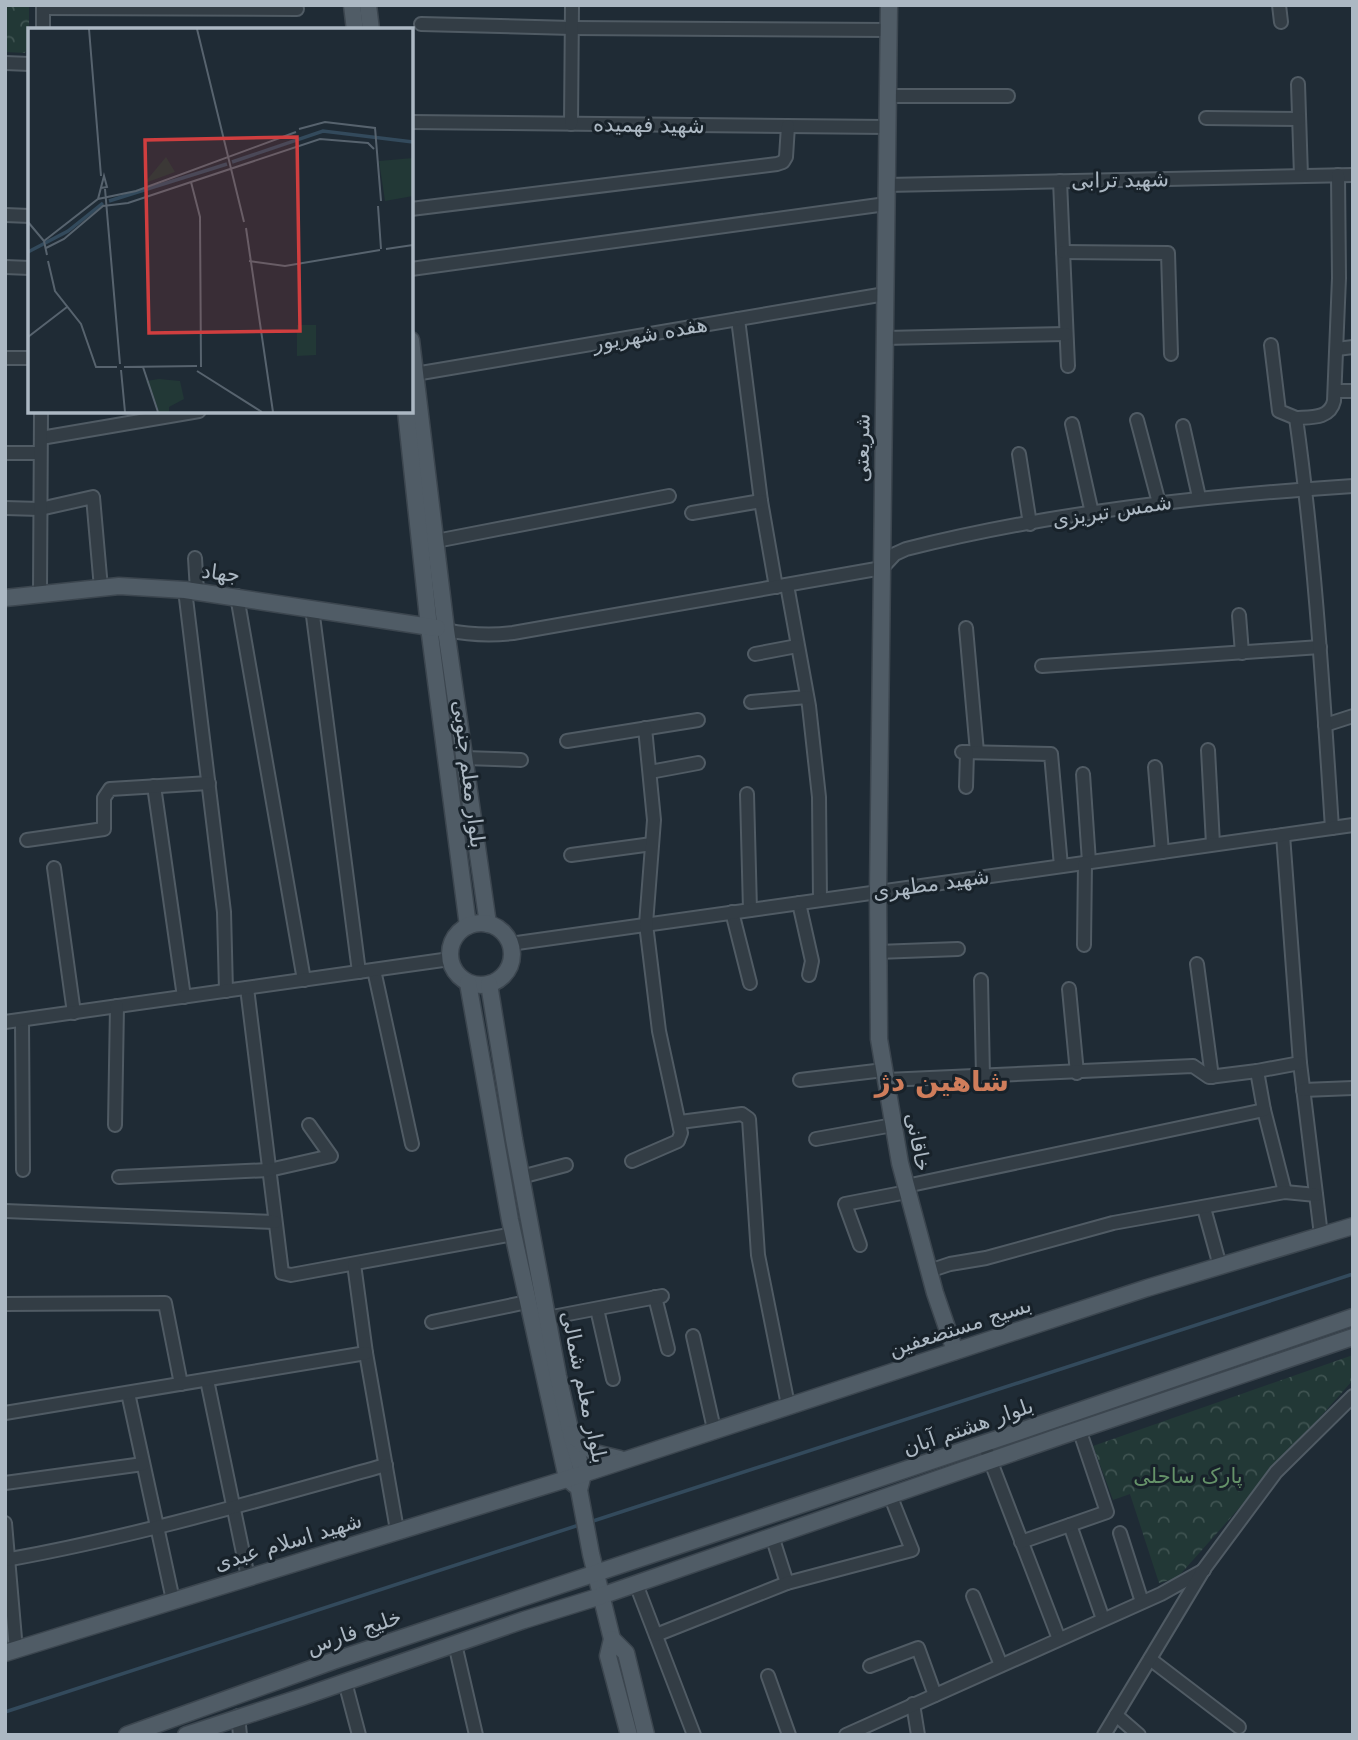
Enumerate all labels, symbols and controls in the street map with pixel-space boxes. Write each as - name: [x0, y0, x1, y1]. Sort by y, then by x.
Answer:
- inset map: [28, 28, 413, 413]
- street label: شهید فهمیده: [593, 112, 705, 138]
- street label: شهید ترابی: [1071, 167, 1169, 193]
- street label: هفده شهریور: [590, 312, 709, 356]
- street label: شریعتی: [849, 413, 875, 483]
- street label: شمس تبریزی: [1050, 490, 1174, 532]
- street label: جهاد: [200, 559, 242, 587]
- street label: بلوار معلم جنوبی: [447, 699, 490, 849]
- street label: شهید مطهری: [871, 864, 991, 904]
- district label: شاهین دژ: [873, 1065, 1009, 1098]
- street label: خاقانی: [901, 1111, 935, 1173]
- street label: بسیج مستضعفین: [886, 1293, 1034, 1361]
- street label: بلوار معلم شمالی: [555, 1309, 612, 1466]
- street label: بلوار هشتم آبان: [899, 1392, 1037, 1462]
- park label: پارک ساحلی: [1133, 1464, 1243, 1488]
- street label: شهید اسلام عبدی: [211, 1508, 365, 1576]
- street label: خلیج فارس: [303, 1605, 405, 1659]

